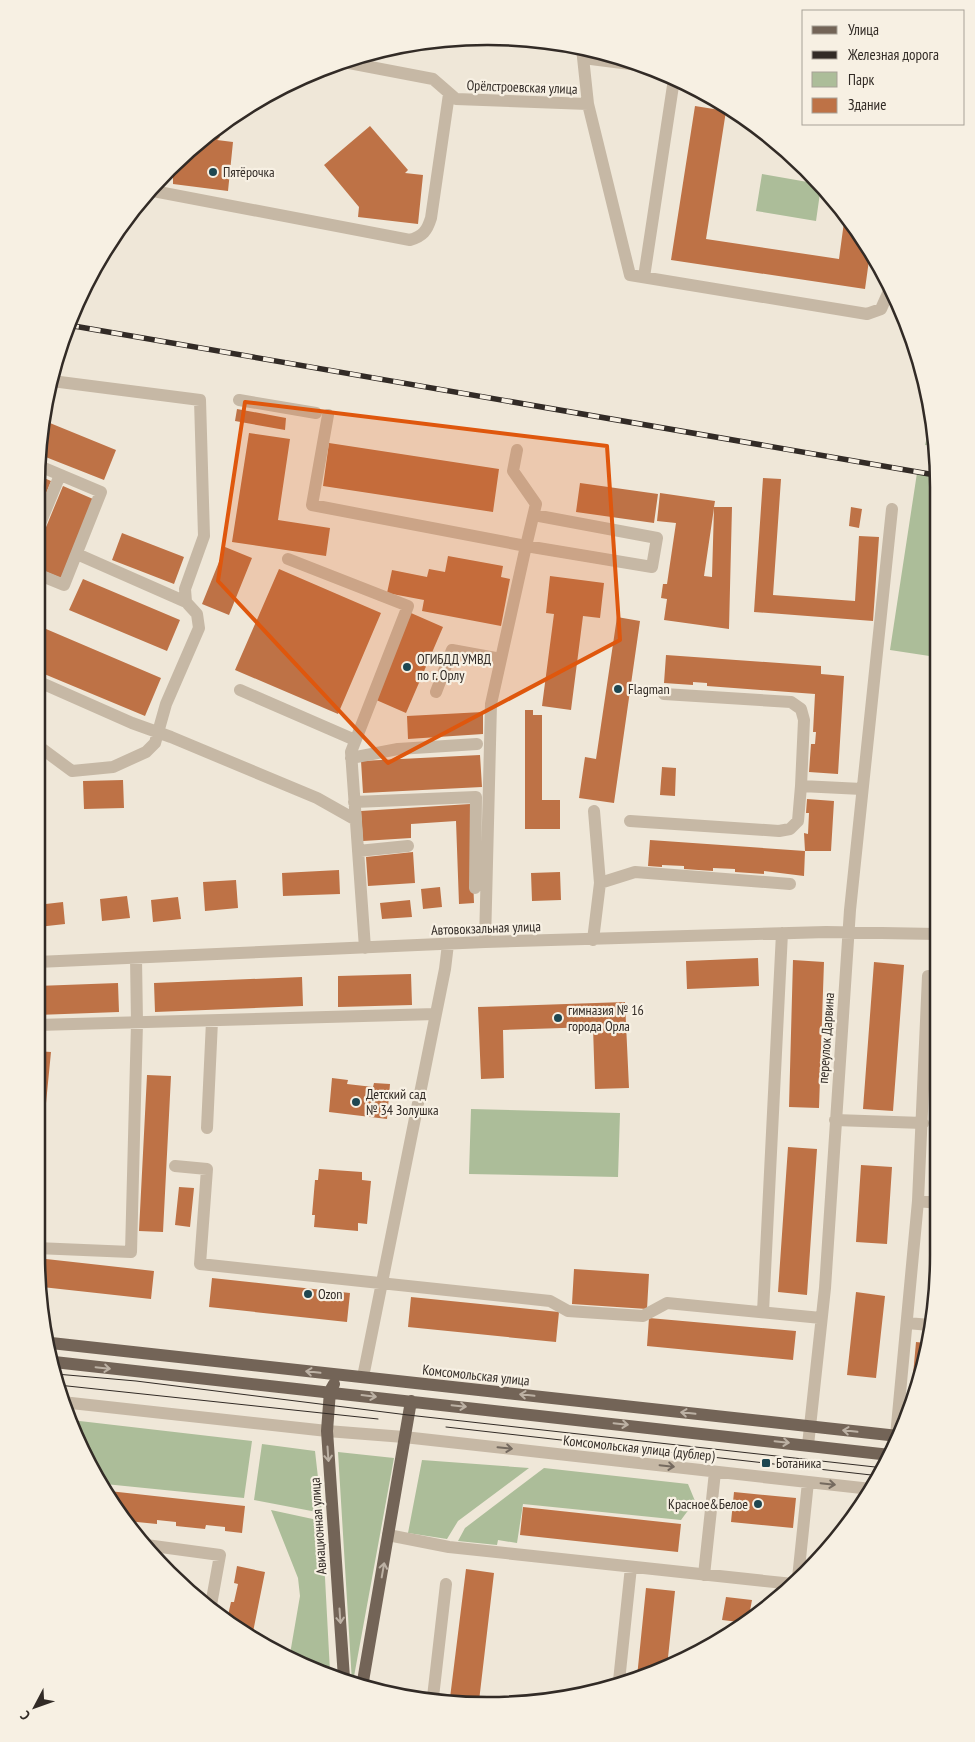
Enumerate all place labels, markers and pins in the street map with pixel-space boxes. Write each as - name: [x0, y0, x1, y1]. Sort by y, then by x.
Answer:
- place label: Пятёрочка: [223, 163, 275, 181]
- marker: Пятёрочка: [207, 166, 219, 178]
- place label: ОГИБДД УМВД по г. Орлу: [417, 650, 491, 684]
- marker: ОГИБДД УМВД по г. Орлу: [401, 661, 413, 673]
- place label: Flagman: [628, 680, 670, 698]
- marker: Flagman: [612, 683, 624, 695]
- place label: гимназия № 16 города Орла: [568, 1001, 644, 1035]
- marker: гимназия № 16 города Орла: [552, 1012, 564, 1024]
- place label: Детский сад № 34 Золушка: [366, 1085, 439, 1119]
- marker: Детский сад № 34 Золушка: [350, 1096, 362, 1108]
- place label: Ozon: [318, 1285, 343, 1303]
- marker: Ozon: [302, 1288, 314, 1300]
- place label: Ботаника: [776, 1454, 821, 1472]
- marker: Ботаника: [760, 1457, 772, 1469]
- place label: Красное&Белое: [668, 1495, 748, 1513]
- marker: Красное&Белое: [752, 1498, 764, 1510]

